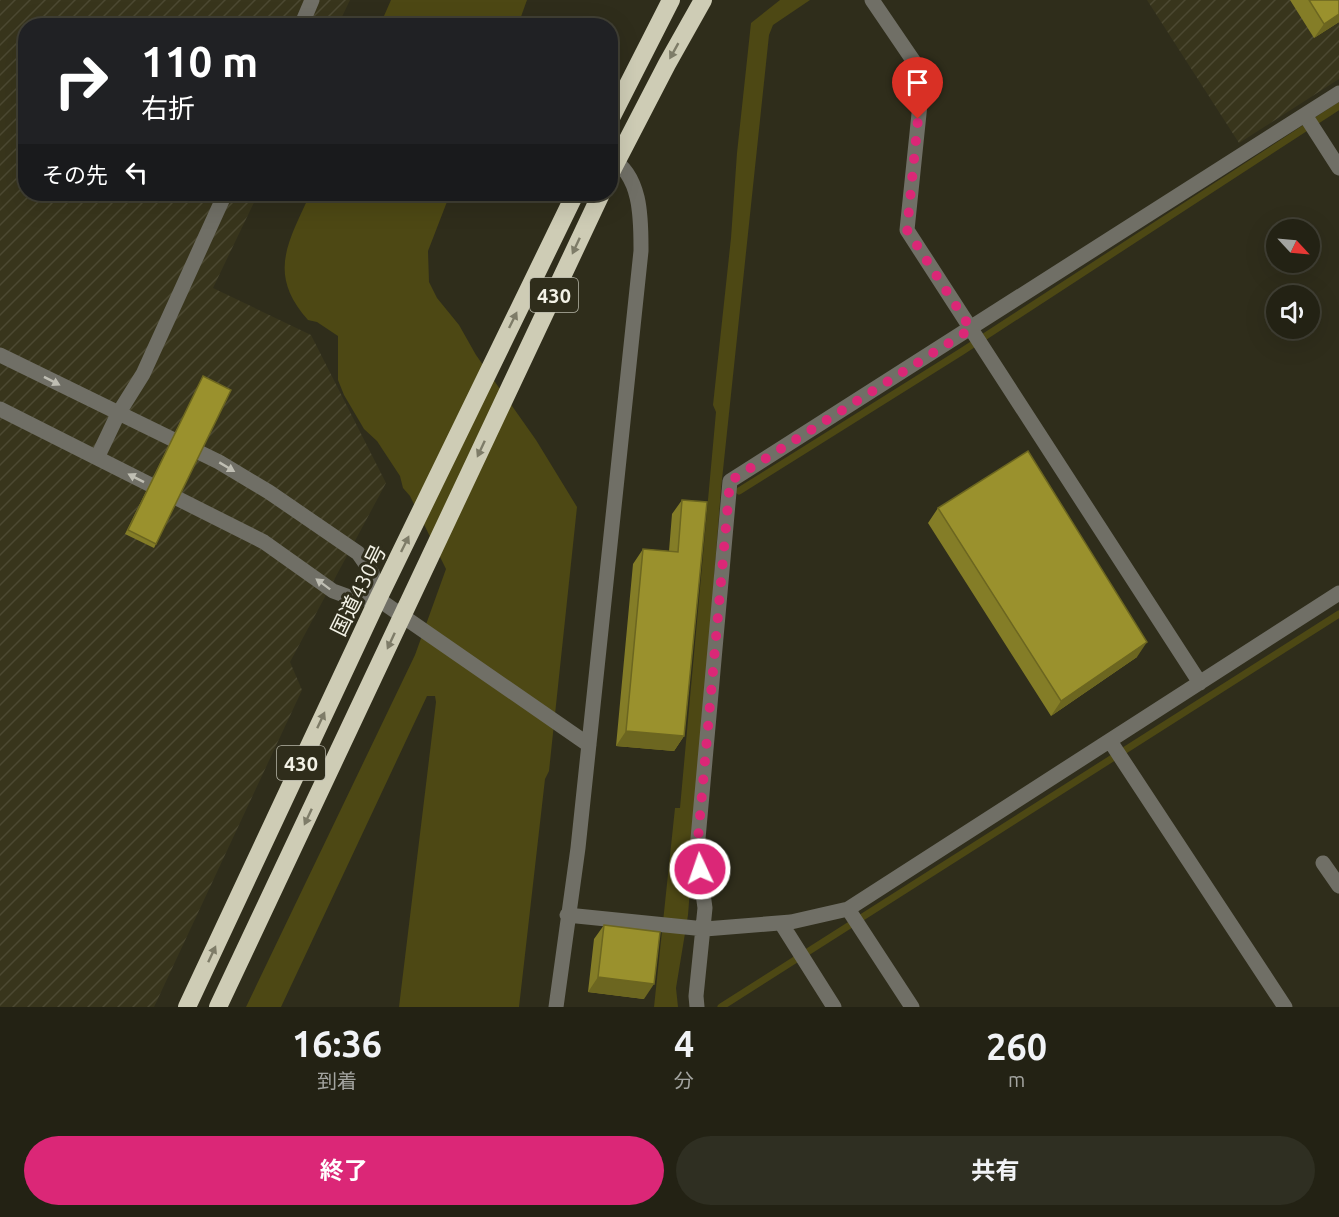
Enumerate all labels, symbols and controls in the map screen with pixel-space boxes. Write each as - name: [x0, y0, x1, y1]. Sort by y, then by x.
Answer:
- text: 110 m: [141, 38, 258, 85]
- icon: right: [42, 42, 120, 120]
- one-way arrow: [669, 43, 679, 60]
- pin: [892, 57, 943, 119]
- icon: arrive: [901, 66, 934, 99]
- text: 右折: [141, 93, 195, 123]
- icon: left: [120, 156, 153, 189]
- text: その先: [42, 162, 108, 187]
- north arrow: [1266, 219, 1320, 273]
- map controls: [1266, 219, 1320, 339]
- one-way arrow: [572, 238, 581, 255]
- road number: 430: [530, 278, 578, 312]
- button: sound: [1266, 285, 1320, 339]
- one-way arrow: [509, 312, 518, 329]
- one-way arrow: [44, 376, 61, 385]
- one-way arrow: [477, 441, 486, 458]
- one-way arrow: [219, 462, 236, 472]
- one-way arrow: [127, 473, 144, 482]
- one-way arrow: [401, 536, 410, 553]
- street label: 国道430号: [326, 540, 390, 640]
- one-way arrow: [316, 578, 331, 590]
- one-way arrow: [386, 632, 395, 649]
- one-way arrow: [317, 712, 326, 729]
- road number: 430: [277, 746, 325, 780]
- one-way arrow: [303, 809, 312, 826]
- position arrow: [668, 837, 732, 901]
- one-way arrow: [207, 946, 216, 963]
- text: 16:36: [292, 1023, 382, 1064]
- text: 4: [674, 1023, 694, 1064]
- text: 260: [986, 1026, 1047, 1067]
- text: m: [1008, 1068, 1025, 1091]
- text: 到着: [317, 1069, 357, 1092]
- text: 分: [674, 1069, 694, 1092]
- button: 終了: [24, 1136, 664, 1205]
- button: 共有: [676, 1136, 1315, 1205]

